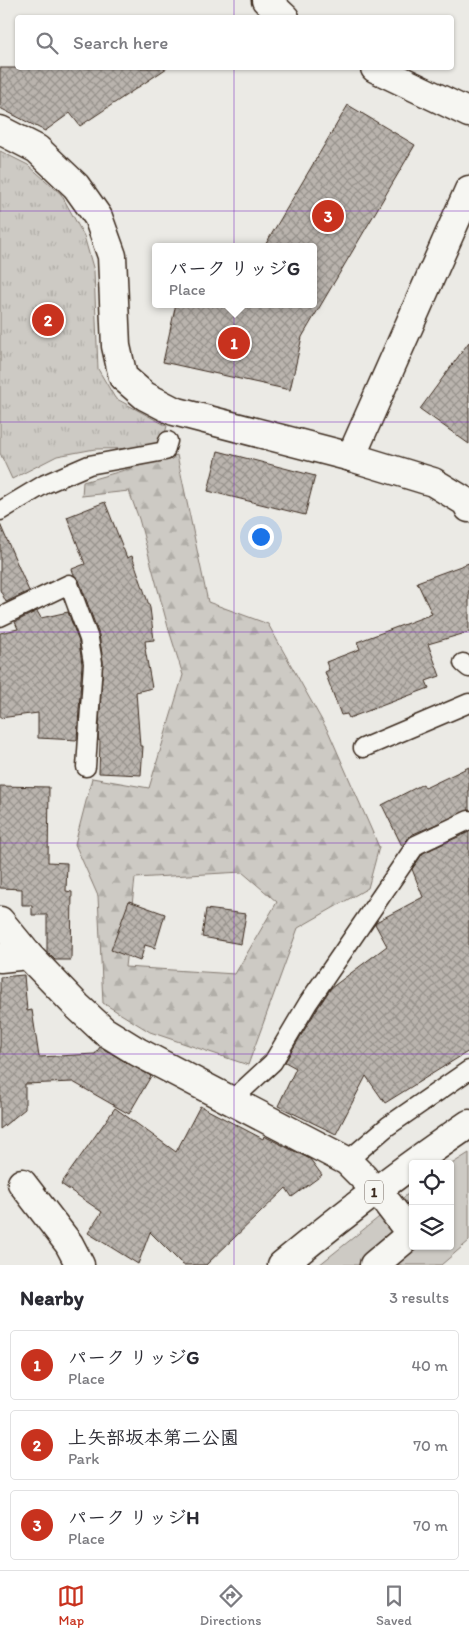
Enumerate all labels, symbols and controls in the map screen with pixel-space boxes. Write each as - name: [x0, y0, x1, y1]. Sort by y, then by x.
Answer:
- search box: [15, 15, 454, 70]
- icon: search: [33, 29, 61, 57]
- text: Search here: [73, 31, 168, 54]
- pin: 3: [312, 197, 344, 235]
- popup: [152, 243, 317, 308]
- text: パーク リッジG: [169, 257, 300, 280]
- text: Place: [169, 280, 206, 299]
- pin: 2: [32, 301, 64, 339]
- pin: 1: [218, 324, 250, 362]
- your location: [248, 524, 274, 550]
- map controls: [409, 1160, 454, 1250]
- button: locate: [409, 1160, 454, 1205]
- road number: 1: [365, 1180, 383, 1204]
- button: layers: [409, 1205, 454, 1250]
- text: Nearby: [20, 1285, 84, 1310]
- text: 3 results: [389, 1288, 449, 1307]
- text: パーク リッジG: [68, 1346, 199, 1369]
- text: 1: [33, 1356, 41, 1375]
- text: 40 m: [411, 1356, 448, 1375]
- text: Place: [68, 1369, 105, 1388]
- text: 上矢部坂本第二公園: [68, 1426, 239, 1449]
- text: 2: [33, 1436, 41, 1455]
- text: 70 m: [413, 1436, 448, 1455]
- text: Park: [68, 1449, 99, 1468]
- text: パーク リッジH: [68, 1506, 199, 1529]
- text: 3: [33, 1516, 41, 1535]
- text: 70 m: [413, 1516, 448, 1535]
- text: Place: [68, 1529, 105, 1548]
- tab: Map: [57, 1582, 85, 1629]
- tab: Directions: [200, 1582, 261, 1629]
- tab: Saved: [376, 1582, 412, 1629]

